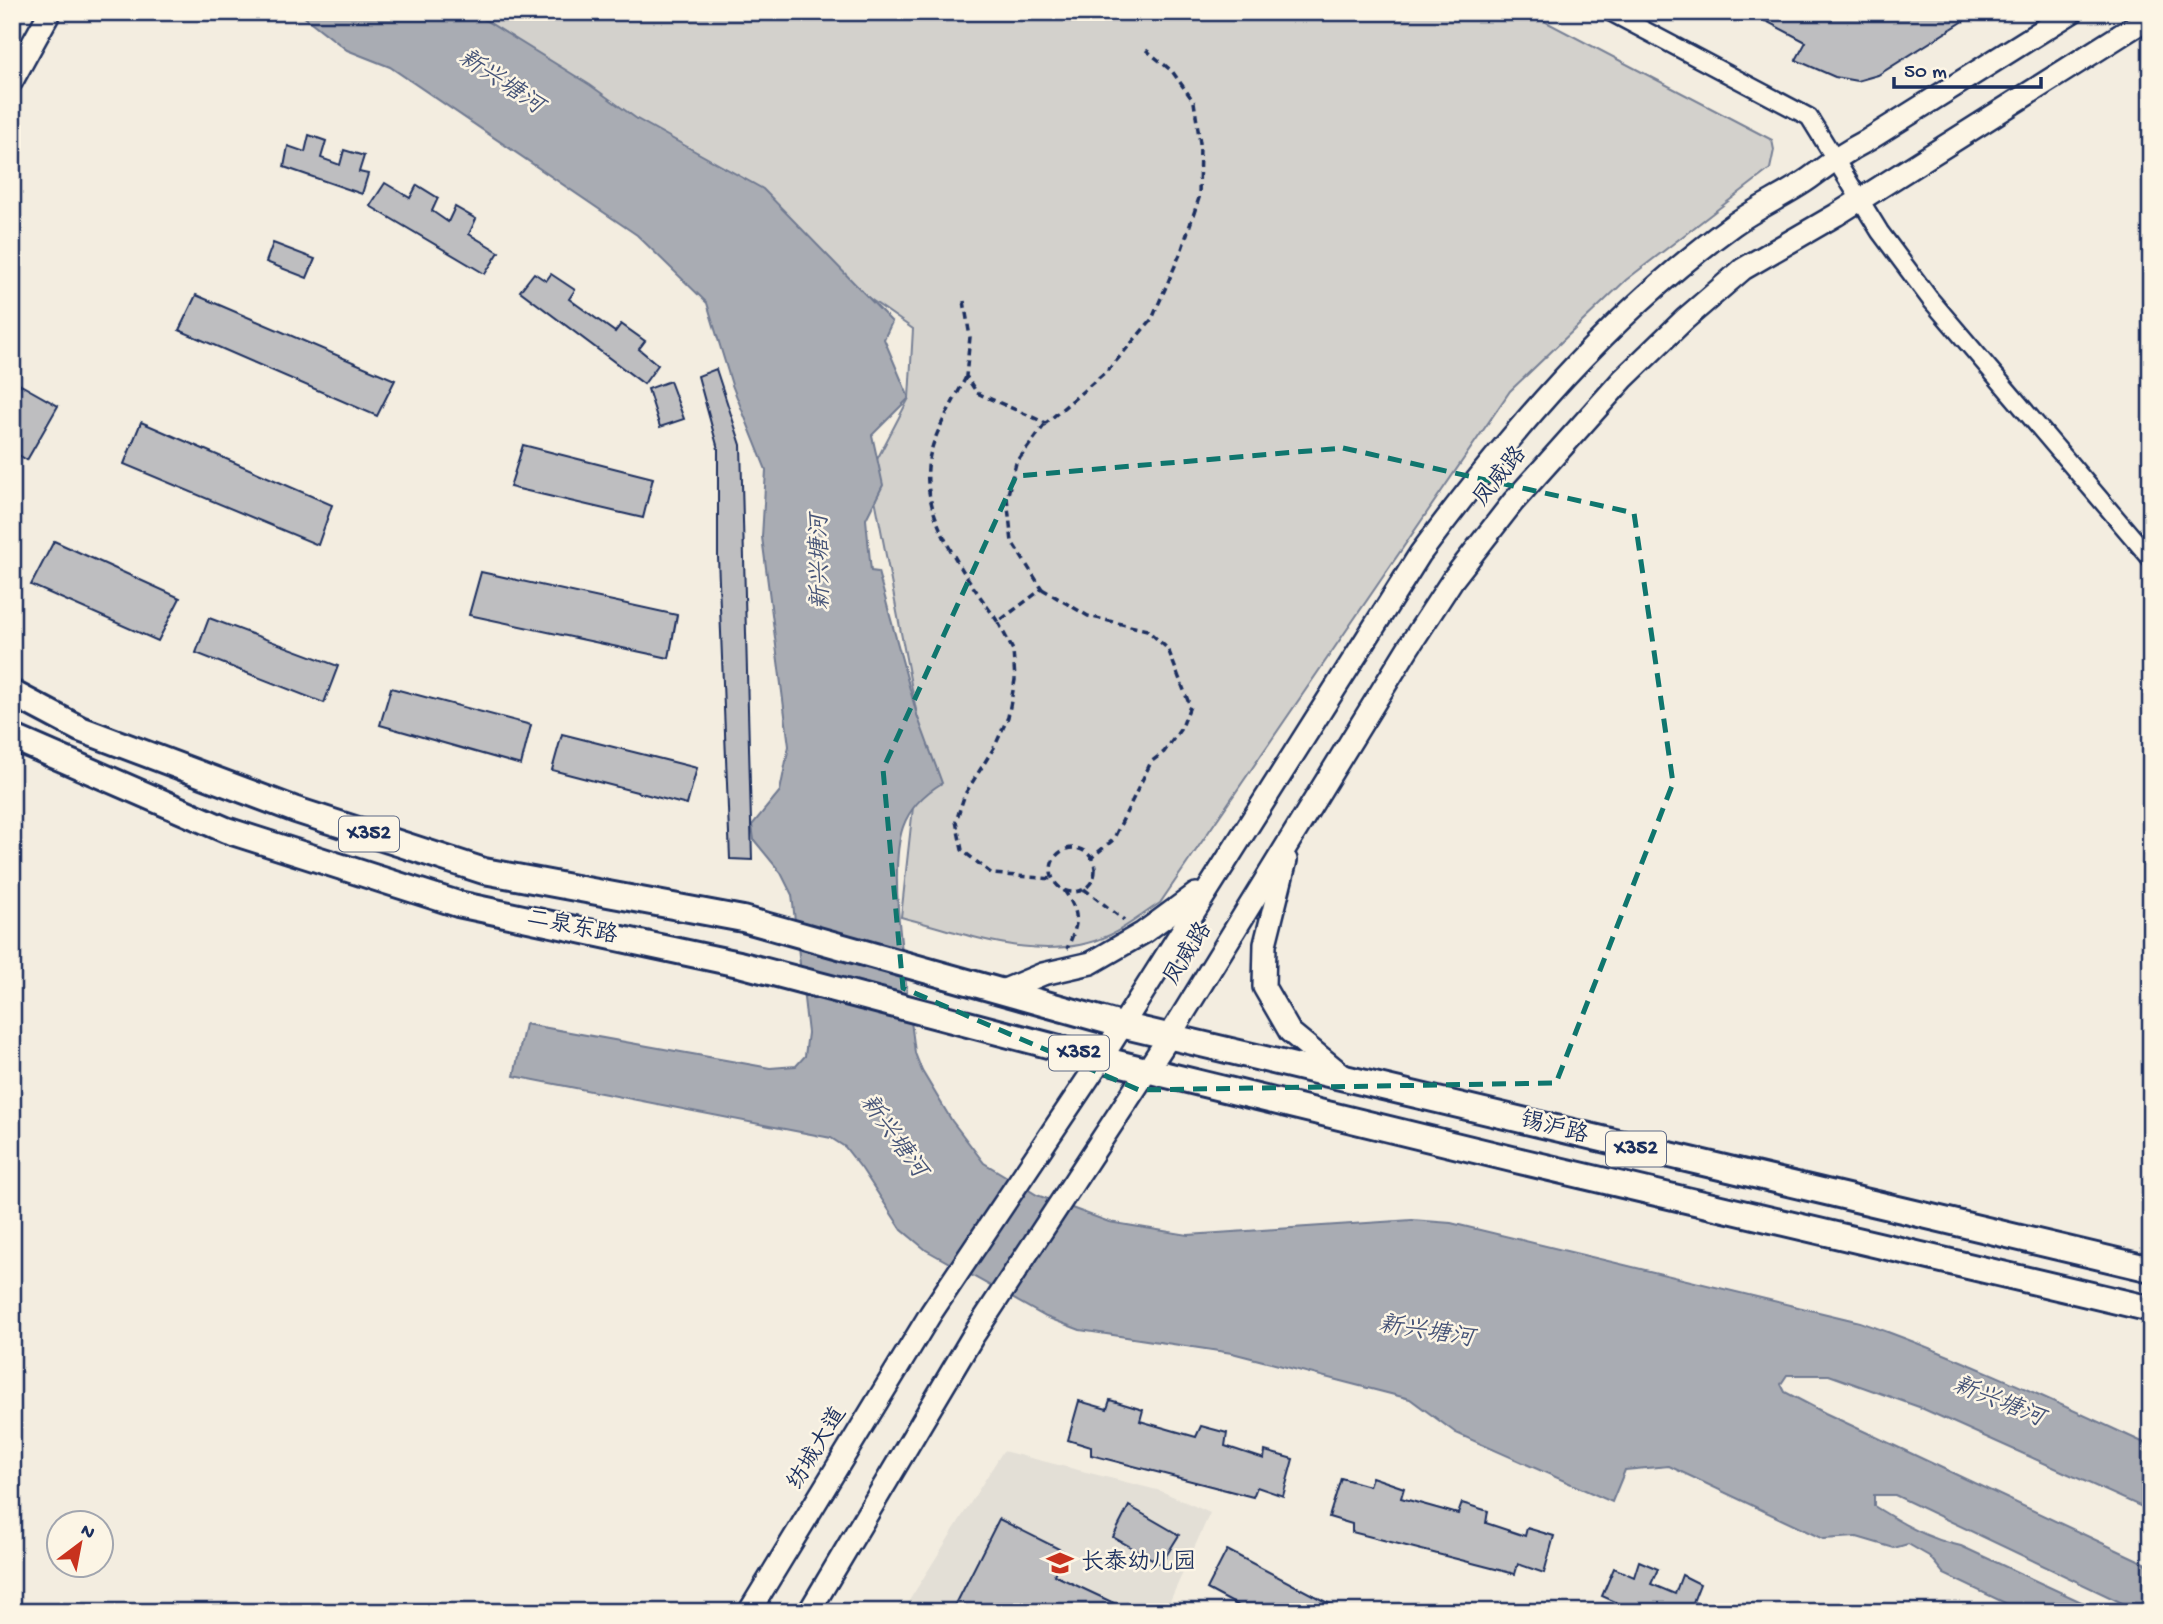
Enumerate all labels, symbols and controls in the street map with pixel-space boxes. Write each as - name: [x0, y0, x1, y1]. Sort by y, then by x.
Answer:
- water label: 新兴塘河: [452, 43, 552, 124]
- scale bar: [1894, 46, 2040, 90]
- text: 50 m: [1904, 61, 1947, 86]
- street label: 凤威路: [1468, 441, 1533, 512]
- water label: 新兴塘河: [806, 510, 837, 610]
- road number: X352: [339, 816, 399, 852]
- street label: 二泉东路: [524, 903, 620, 951]
- street label: 凤威路: [1158, 917, 1219, 990]
- road number: X352: [1049, 1036, 1109, 1070]
- water label: 新兴塘河: [852, 1089, 935, 1188]
- street label: 锡沪路: [1517, 1107, 1591, 1150]
- road number: X352: [1606, 1132, 1666, 1166]
- water label: 新兴塘河: [1376, 1310, 1480, 1355]
- water label: 新兴塘河: [1948, 1371, 2052, 1436]
- street label: 纺城大道: [782, 1402, 853, 1495]
- north arrow: [46, 1508, 116, 1578]
- text: N: [76, 1520, 99, 1546]
- school or university icon: 长泰幼儿园: [1045, 1548, 1075, 1578]
- place label: 长泰幼儿园: [1081, 1548, 1196, 1577]

